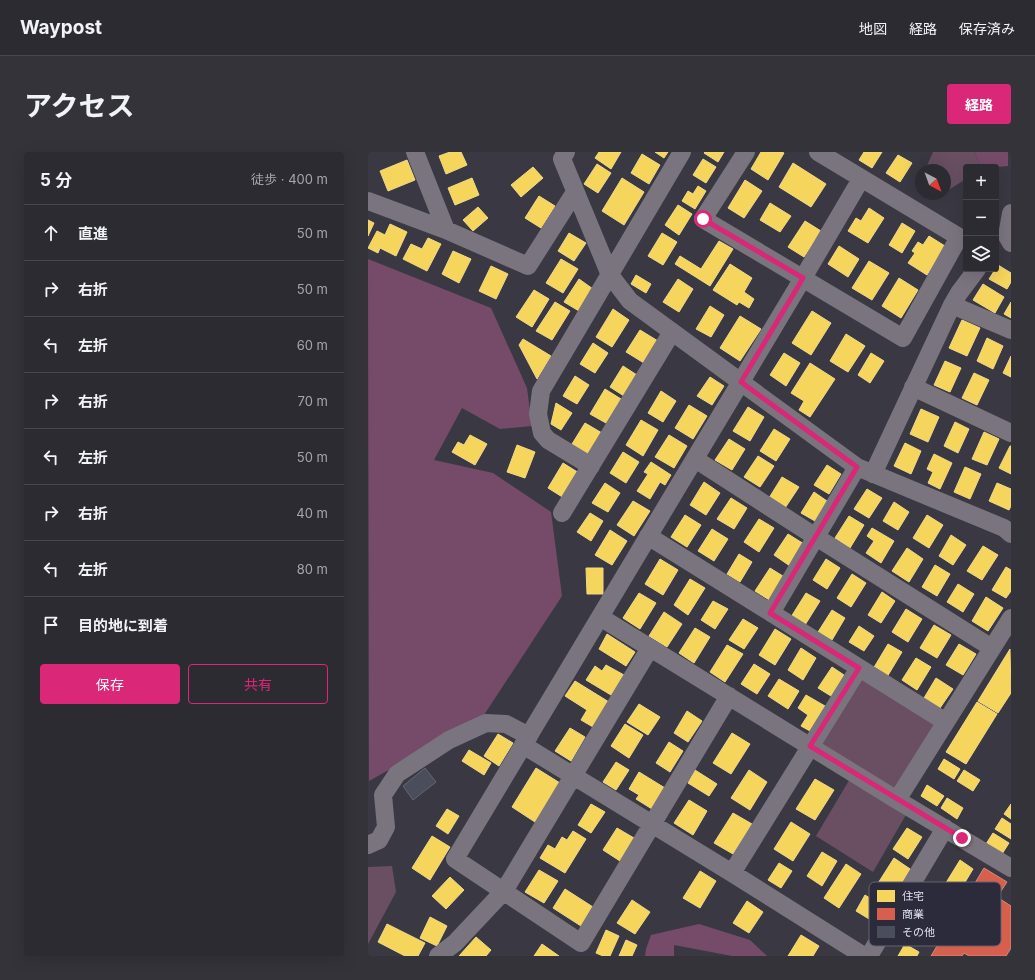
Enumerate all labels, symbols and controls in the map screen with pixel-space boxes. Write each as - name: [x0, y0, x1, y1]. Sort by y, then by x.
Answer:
- text: Waypost: [20, 16, 102, 39]
- text: 地図: [859, 20, 887, 37]
- text: 経路: [909, 20, 937, 37]
- text: 保存済み: [959, 20, 1015, 37]
- button: 経路: [947, 84, 1011, 124]
- text: アクセス: [24, 89, 135, 123]
- north arrow: [915, 164, 951, 200]
- map controls: [963, 164, 999, 272]
- button: +: [963, 164, 999, 200]
- text: 5 分: [40, 170, 72, 190]
- text: 徒歩 · 400 m: [251, 171, 328, 187]
- button: −: [963, 200, 999, 236]
- route start: [694, 210, 712, 228]
- icon: ahead: [40, 222, 62, 244]
- text: 直進: [78, 224, 108, 243]
- text: 50 m: [297, 225, 328, 241]
- button: layers: [963, 236, 999, 272]
- icon: right: [40, 278, 62, 300]
- text: 右折: [78, 280, 108, 299]
- text: 50 m: [297, 281, 328, 297]
- icon: left: [40, 334, 62, 356]
- text: 左折: [78, 336, 108, 355]
- text: 60 m: [297, 337, 328, 353]
- icon: right: [40, 390, 62, 412]
- text: 右折: [78, 392, 108, 411]
- text: 70 m: [298, 393, 328, 409]
- icon: left: [40, 446, 62, 468]
- text: 左折: [78, 448, 108, 467]
- text: 50 m: [297, 449, 328, 465]
- icon: right: [40, 502, 62, 524]
- text: 右折: [78, 504, 108, 523]
- text: 40 m: [296, 505, 328, 521]
- icon: left: [40, 558, 62, 580]
- text: 左折: [78, 560, 108, 579]
- text: 80 m: [297, 561, 328, 577]
- icon: arrive: [40, 614, 62, 636]
- text: 目的地に到着: [78, 616, 168, 635]
- button: 保存: [40, 664, 180, 704]
- button: 共有: [188, 664, 328, 704]
- route end: [953, 829, 971, 847]
- legend: [869, 882, 1001, 946]
- text: 住宅: [902, 889, 924, 903]
- text: 商業: [902, 907, 924, 921]
- text: その他: [902, 925, 935, 939]

